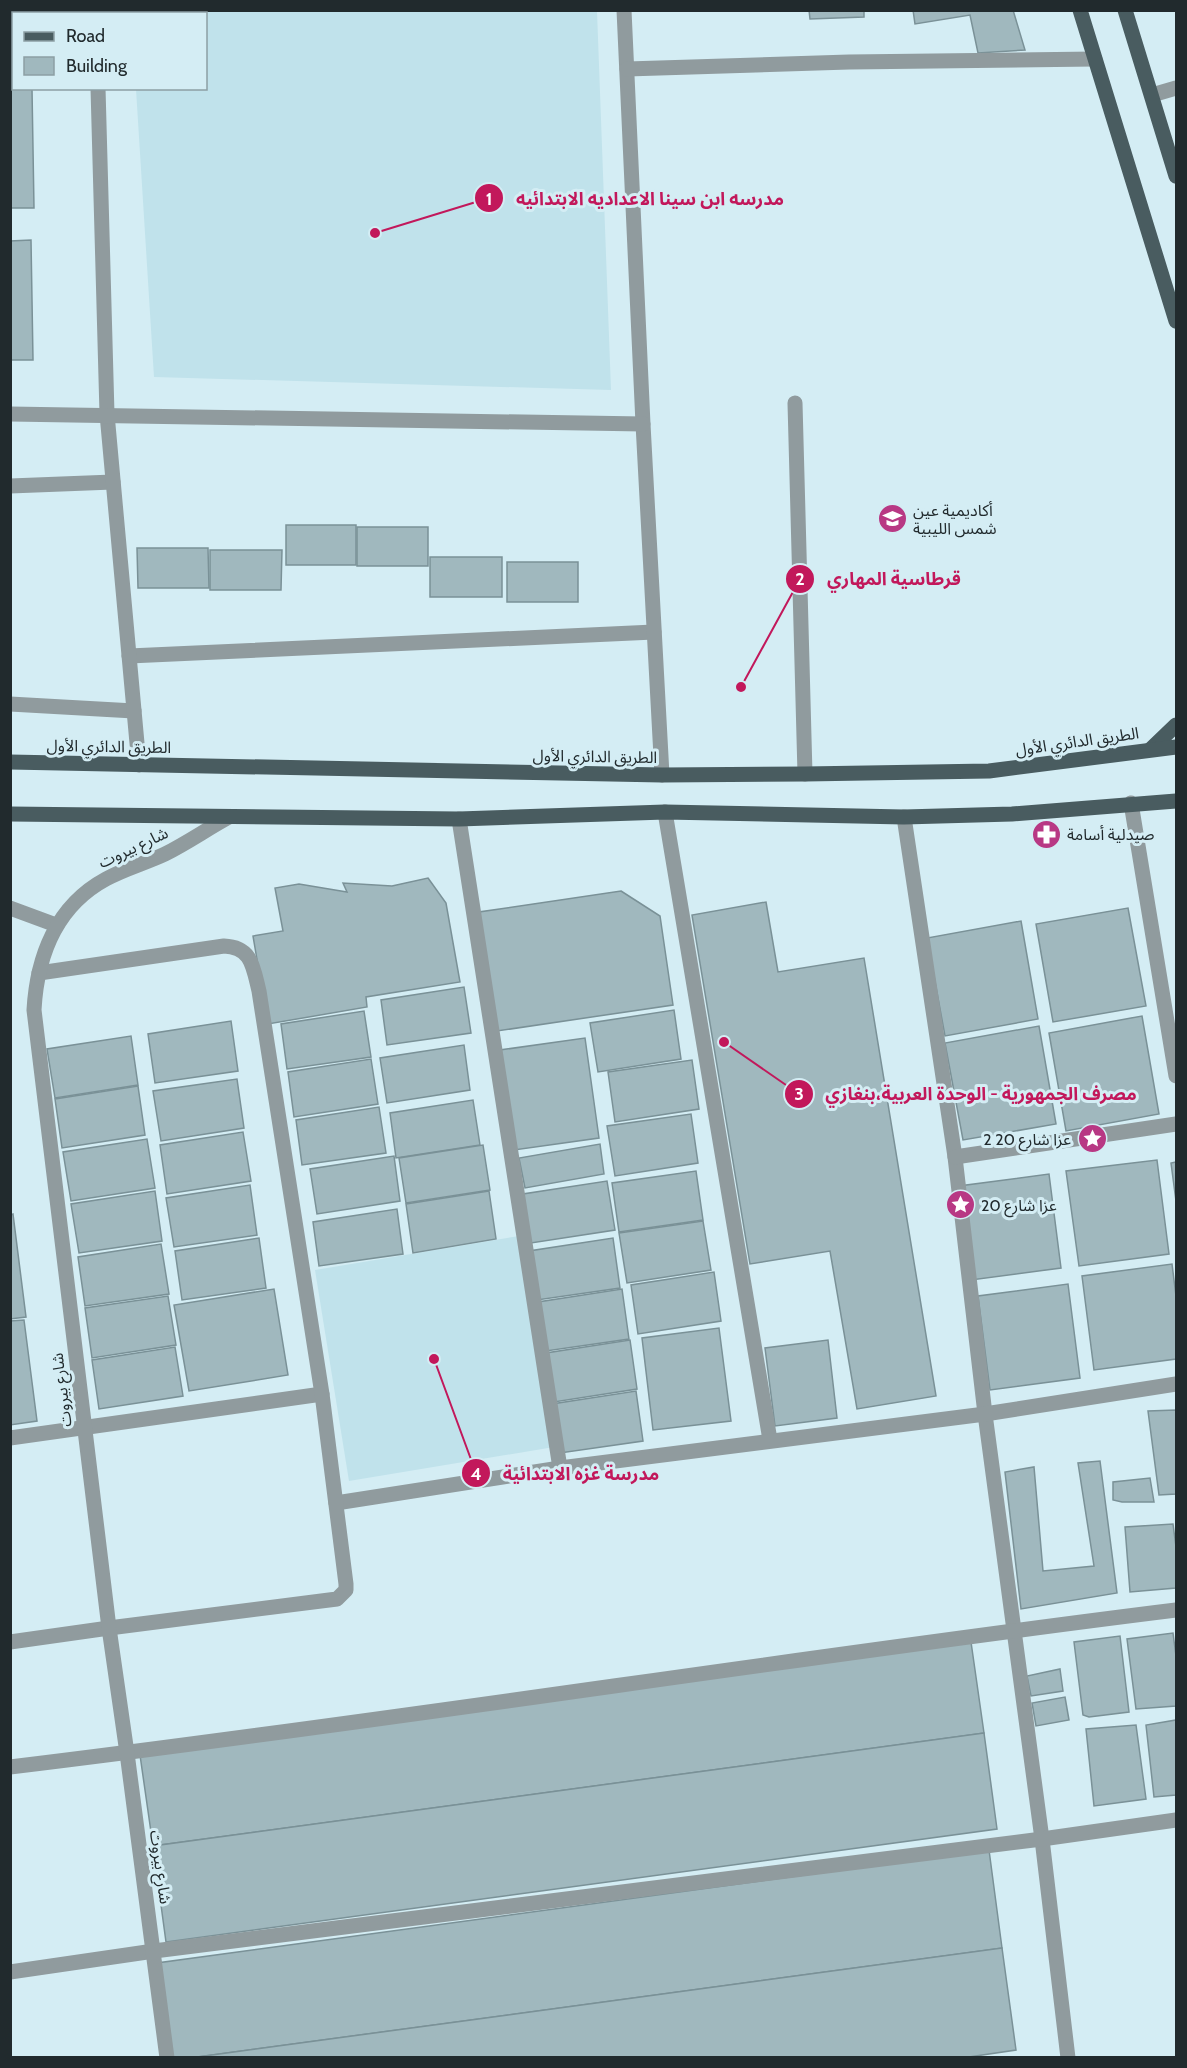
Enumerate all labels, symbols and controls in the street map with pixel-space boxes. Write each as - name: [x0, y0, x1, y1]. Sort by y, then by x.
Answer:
- legend: [12, 12, 207, 90]
- text: Road: [66, 25, 105, 47]
- text: Building: [66, 55, 128, 77]
- callout: مدرسه ابن سينا الاعداديه الابتدائيه: [474, 180, 796, 216]
- text: 1: [486, 188, 492, 210]
- text: مدرسه ابن سينا الاعداديه الابتدائيه: [516, 188, 784, 210]
- place label: أكاديمية عين شمس الليبية: [913, 501, 997, 538]
- school or university icon: أكاديمية عين شمس الليبية: [876, 503, 908, 535]
- callout: قرطاسية المهاري: [785, 561, 973, 597]
- text: 2: [795, 568, 805, 590]
- text: قرطاسية المهاري: [827, 568, 961, 593]
- street label: الطريق الدائري الأول: [1014, 723, 1140, 762]
- street label: الطريق الدائري الأول: [46, 736, 171, 760]
- street label: الطريق الدائري الأول: [532, 746, 657, 770]
- pharmacy icon: صيدلية أسامة: [1030, 818, 1062, 850]
- street label: شارع بيروت: [95, 823, 172, 875]
- place label: صيدلية أسامة: [1067, 825, 1155, 844]
- callout: مصرف الجمهورية - الوحدة العربية،بنغازي: [784, 1076, 1149, 1112]
- text: 3: [794, 1083, 804, 1105]
- text: مصرف الجمهورية - الوحدة العربية،بنغازي: [825, 1083, 1137, 1108]
- place icon: عزا شارع 20 2: [1076, 1123, 1108, 1155]
- place label: عزا شارع 20 2: [983, 1130, 1071, 1152]
- place icon: عزا شارع 20: [944, 1189, 976, 1221]
- place label: عزا شارع 20: [981, 1196, 1057, 1218]
- street label: شارع بيروت: [48, 1351, 78, 1428]
- callout: مدرسة غزه الابتدائية: [461, 1455, 671, 1491]
- text: 4: [470, 1463, 482, 1485]
- text: مدرسة غزه الابتدائية: [503, 1463, 659, 1485]
- street label: شارع بيروت: [143, 1829, 175, 1906]

